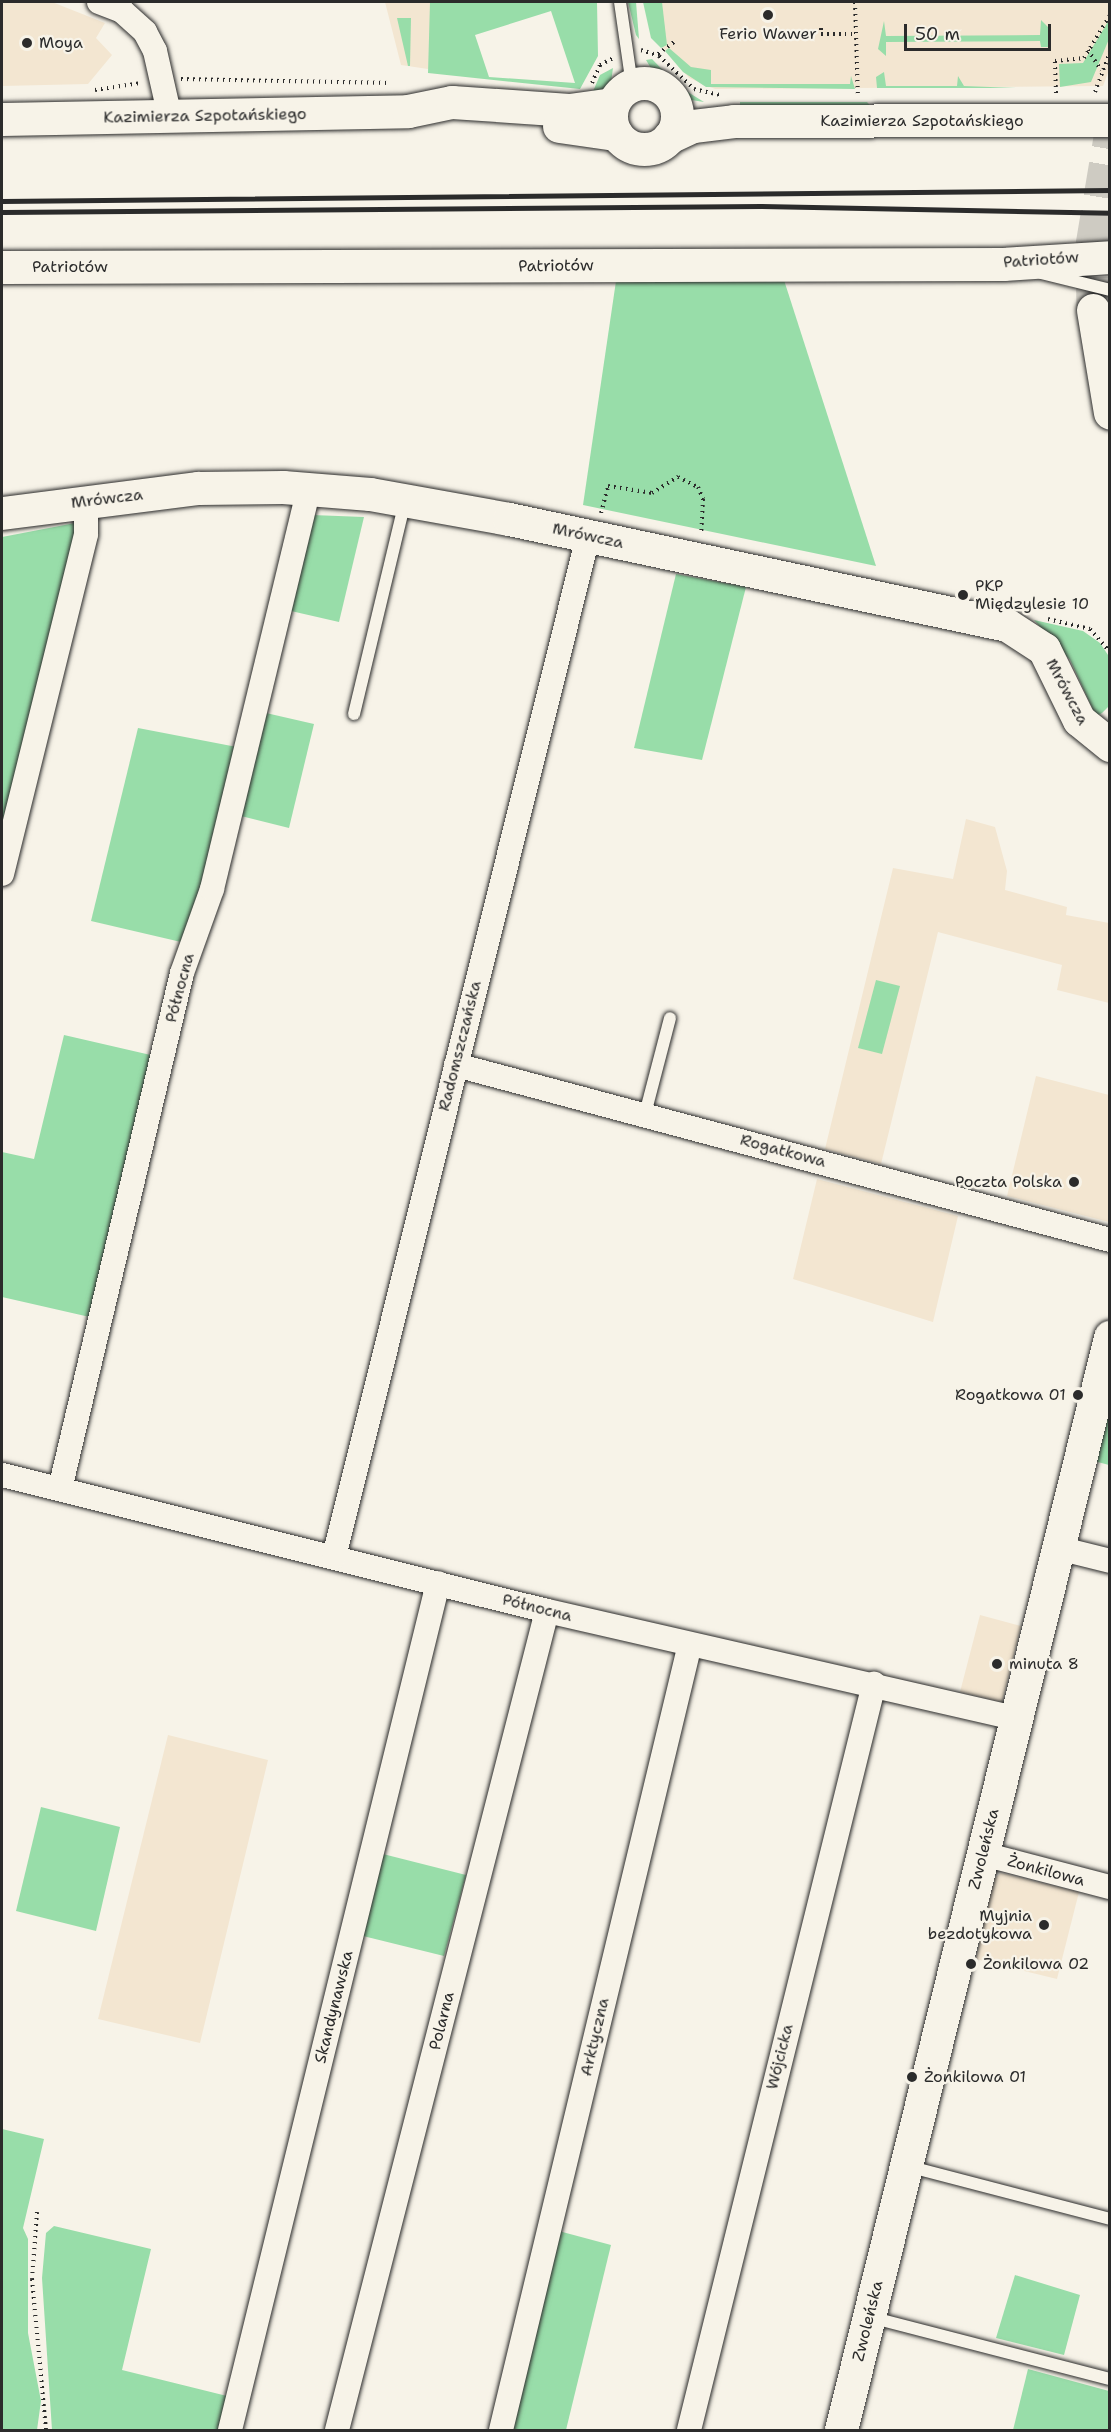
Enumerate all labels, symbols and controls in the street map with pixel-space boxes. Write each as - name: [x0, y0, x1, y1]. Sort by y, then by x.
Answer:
- marker: Ferio Wawer: [761, 8, 775, 22]
- scale bar: [907, 12, 1054, 50]
- text: 50 m: [915, 22, 960, 46]
- place label: Ferio Wawer: [719, 24, 817, 44]
- place label: Moya: [39, 33, 83, 53]
- marker: Moya: [20, 36, 34, 50]
- street label: Kazimierza Szpotańskiego: [103, 105, 307, 127]
- street label: Kazimierza Szpotańskiego: [820, 111, 1024, 131]
- street label: Patriotów: [1003, 248, 1079, 272]
- street label: Patriotów: [518, 256, 594, 276]
- street label: Patriotów: [32, 257, 108, 277]
- street label: Mrówcza: [70, 485, 144, 513]
- street label: Mrówcza: [551, 519, 625, 553]
- place label: PKP Międzylesie 10: [975, 576, 1089, 614]
- marker: PKP Międzylesie 10: [956, 588, 970, 602]
- street label: Mrówcza: [1042, 656, 1092, 728]
- street label: Północna: [162, 951, 198, 1025]
- street label: Radomszczańska: [435, 979, 485, 1113]
- street label: Rogatkowa: [738, 1130, 828, 1172]
- place label: Poczta Polska: [955, 1172, 1062, 1192]
- marker: Poczta Polska: [1067, 1175, 1081, 1189]
- place label: Rogatkowa 01: [955, 1385, 1066, 1405]
- marker: Rogatkowa 01: [1071, 1388, 1085, 1402]
- street label: Północna: [500, 1590, 574, 1626]
- place label: minuta 8: [1009, 1654, 1079, 1674]
- marker: minuta 8: [990, 1657, 1004, 1671]
- street label: Zwoleńska: [965, 1807, 1003, 1891]
- street label: Żonkilowa: [1005, 1851, 1087, 1891]
- place label: Myjnia bezdotykowa: [928, 1906, 1032, 1944]
- marker: Myjnia bezdotykowa: [1037, 1918, 1051, 1932]
- street label: Skandynawska: [311, 1949, 357, 2065]
- place label: Żonkilowa 02: [983, 1954, 1089, 1974]
- marker: Żonkilowa 02: [964, 1957, 978, 1971]
- street label: Polarna: [425, 1990, 459, 2052]
- street label: Arktyczna: [577, 1996, 613, 2078]
- street label: Wójcicka: [763, 2022, 797, 2092]
- place label: Żonkilowa 01: [924, 2067, 1026, 2087]
- marker: Żonkilowa 01: [905, 2070, 919, 2084]
- street label: Zwoleńska: [849, 2279, 887, 2363]

